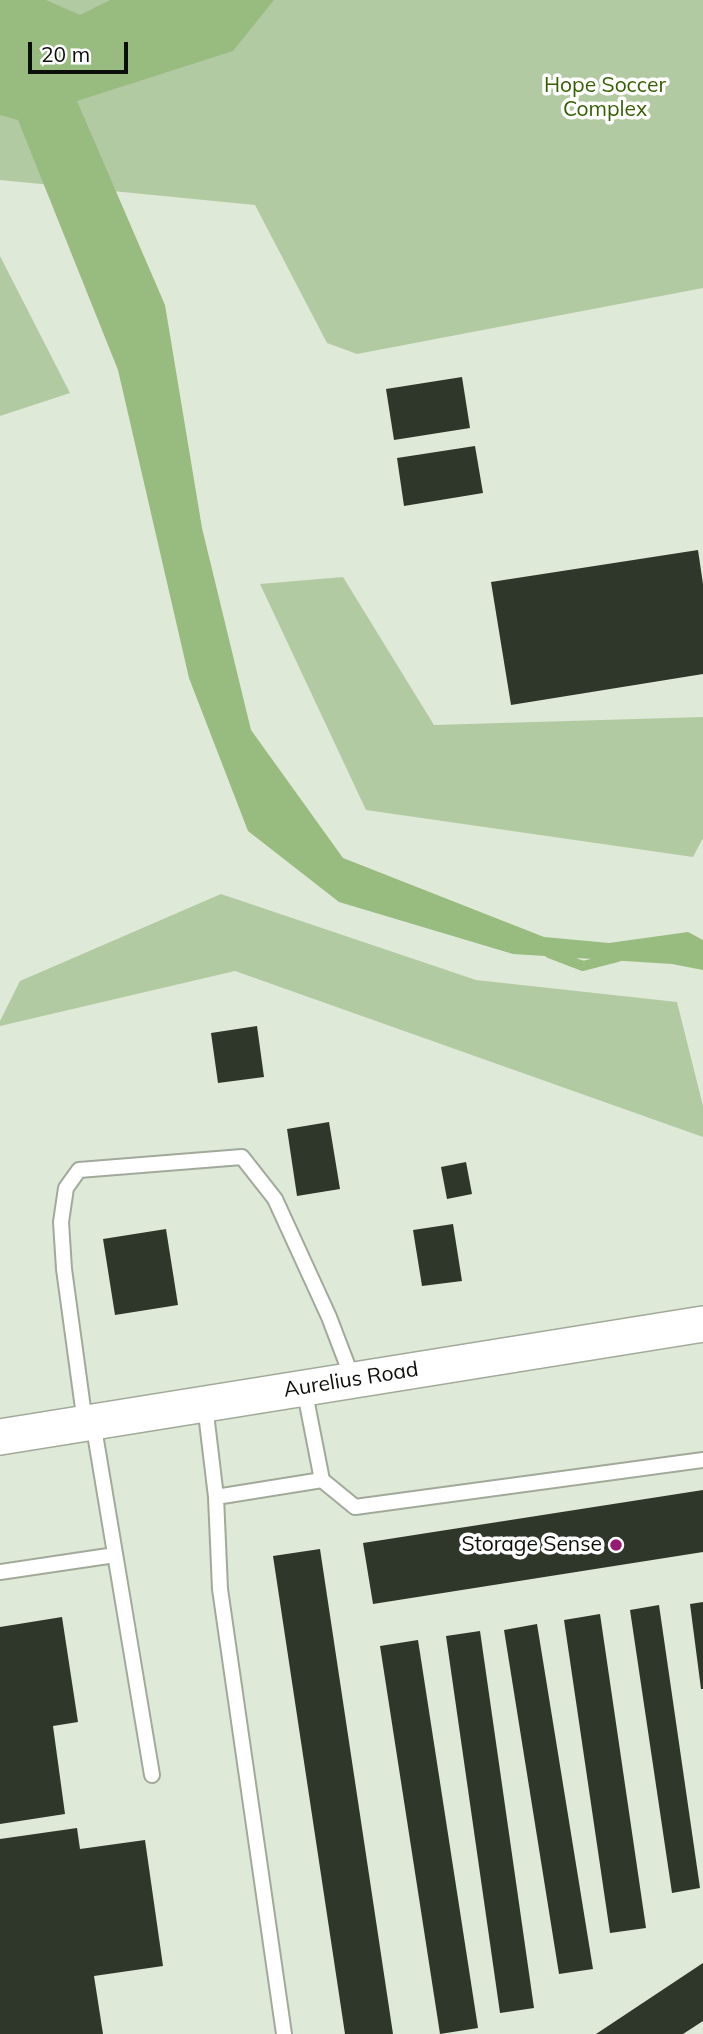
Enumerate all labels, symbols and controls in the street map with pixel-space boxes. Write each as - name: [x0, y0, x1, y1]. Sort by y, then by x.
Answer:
- scale bar: [32, 28, 131, 72]
- text: 20 m: [41, 41, 90, 67]
- park label: Hope Soccer Complex: [544, 73, 666, 123]
- street label: Aurelius Road: [282, 1357, 420, 1403]
- place label: Storage Sense: [461, 1532, 602, 1558]
- marker: Storage Sense: [608, 1537, 624, 1553]

